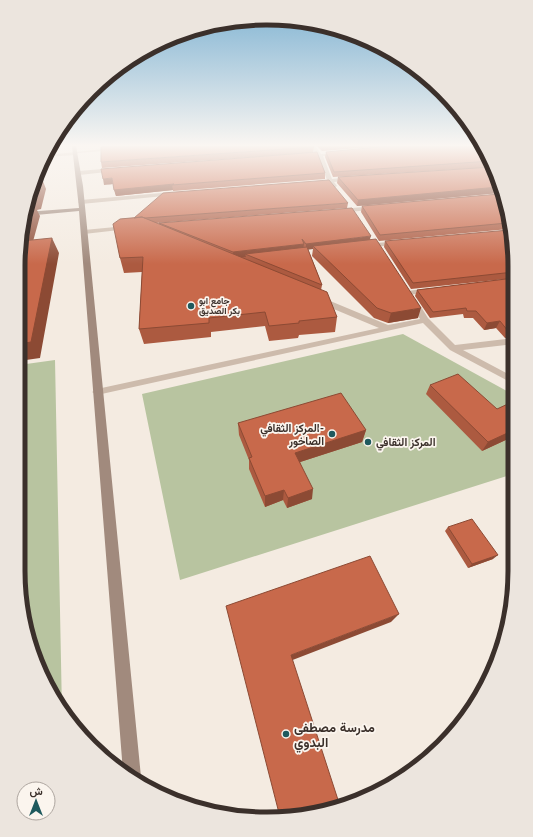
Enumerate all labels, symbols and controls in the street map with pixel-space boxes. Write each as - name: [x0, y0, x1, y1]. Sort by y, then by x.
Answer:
- place label: جامع ابو بكر الصديق: [199, 295, 240, 317]
- marker: جامع ابو بكر الصديق: [186, 301, 196, 311]
- place label: المركز الثقافي- الصاخور: [260, 421, 324, 448]
- marker: المركز الثقافي- الصاخور: [327, 429, 337, 439]
- place label: المركز الثقافي: [376, 435, 436, 451]
- marker: المركز الثقافي: [363, 437, 373, 447]
- place label: مدرسة مصطفى البدوي: [294, 719, 375, 753]
- marker: مدرسة مصطفى البدوي: [281, 729, 291, 739]
- north arrow: [16, 781, 56, 821]
- text: ش: [29, 784, 43, 798]

